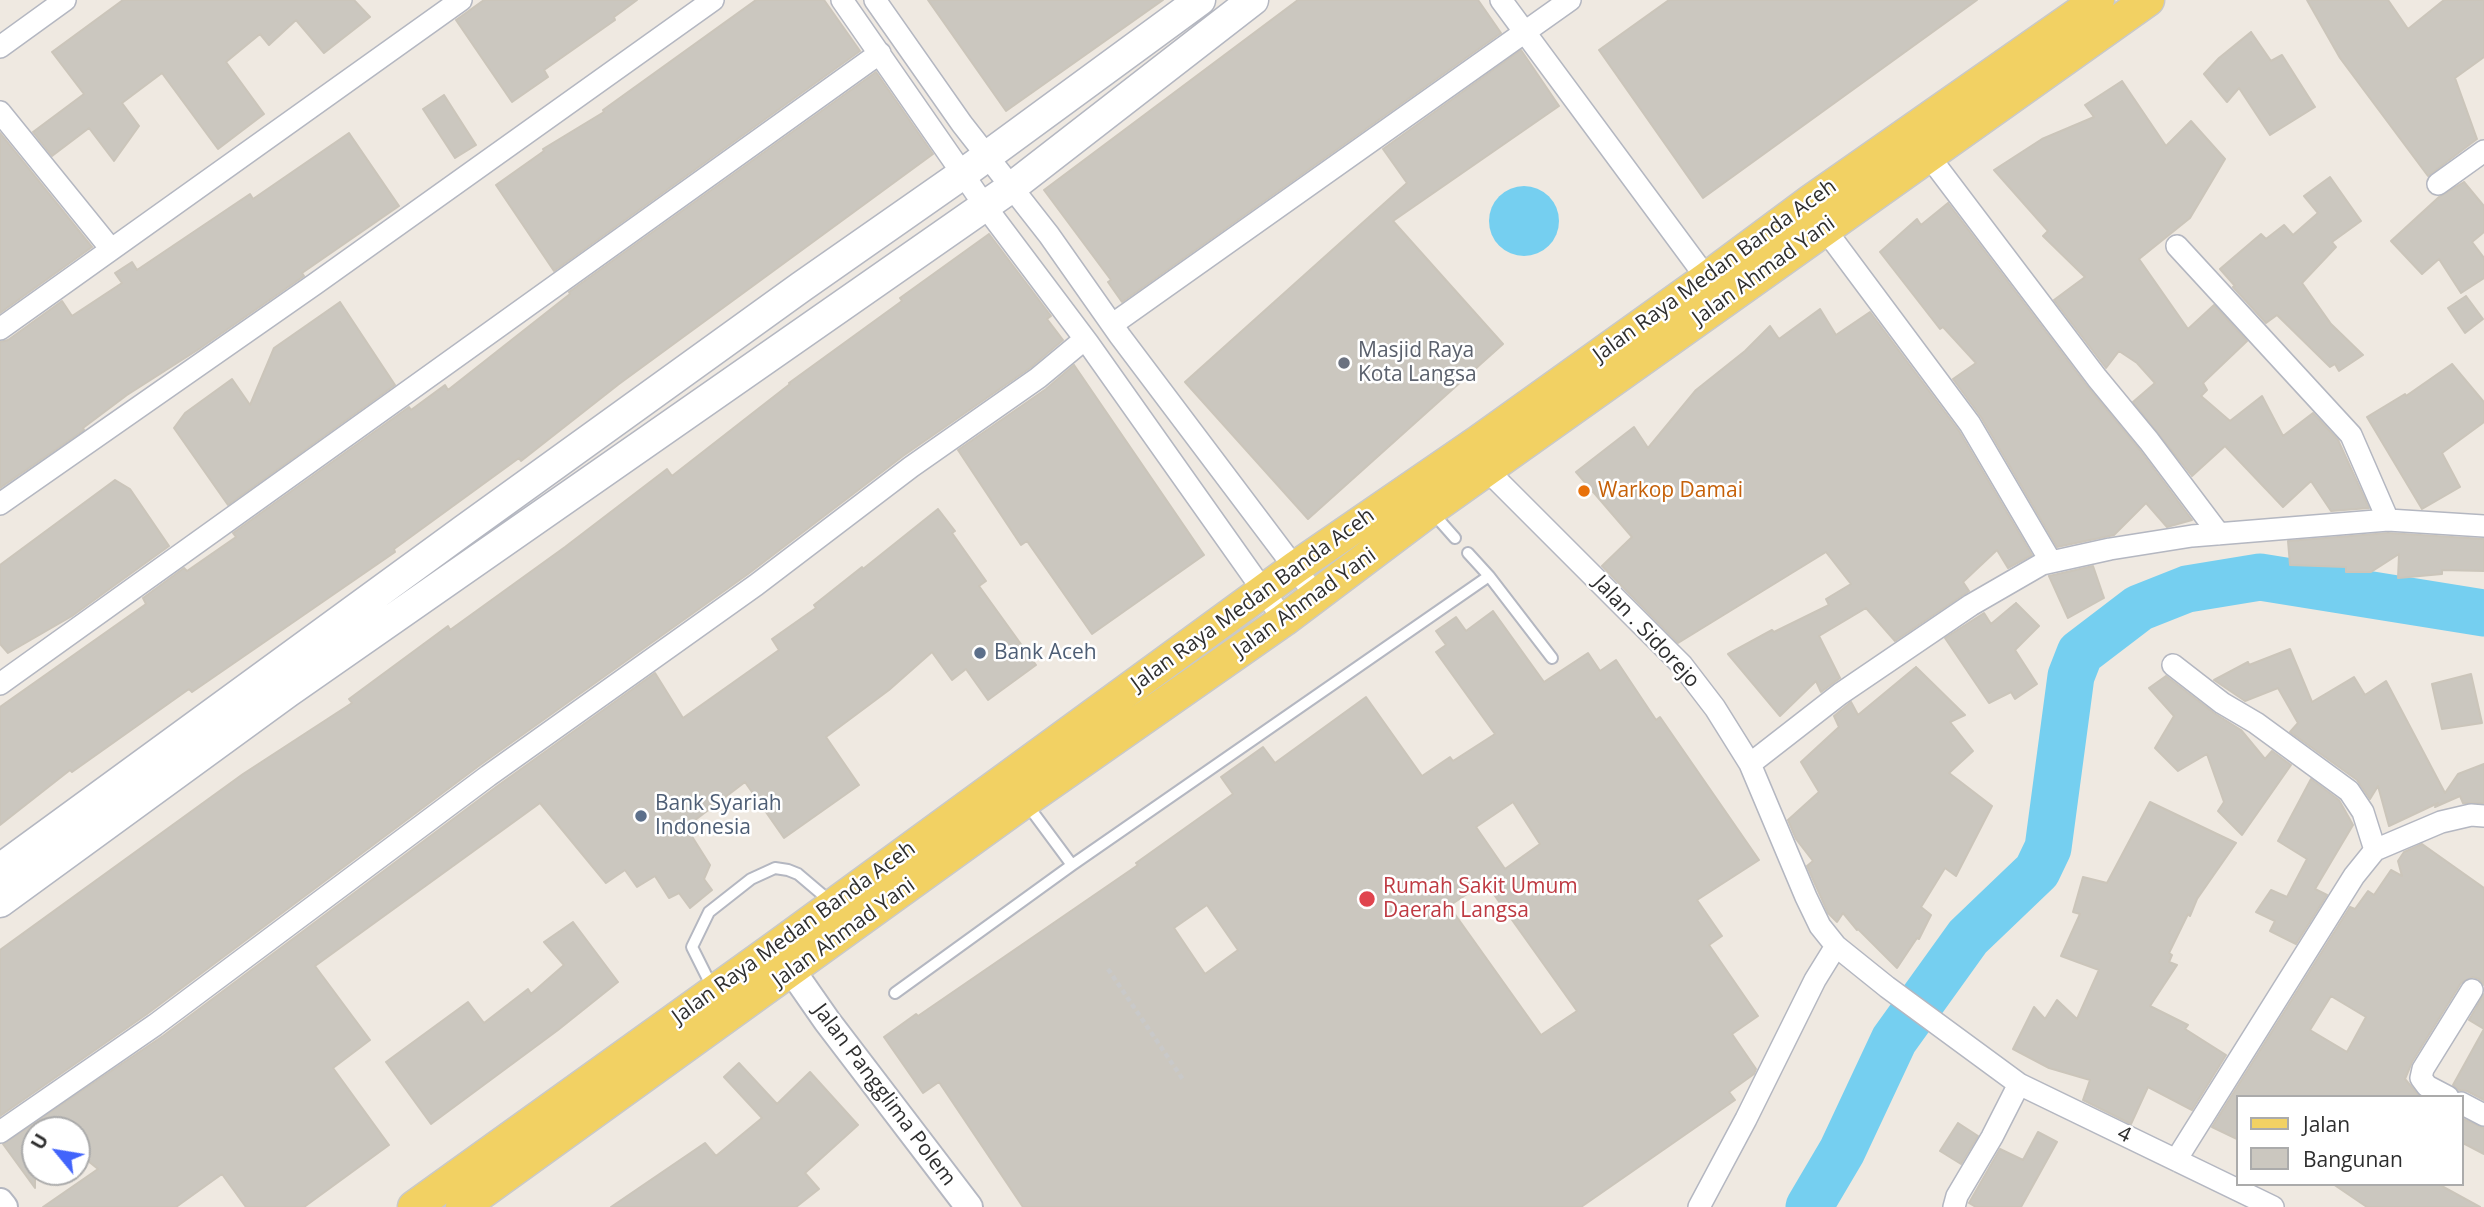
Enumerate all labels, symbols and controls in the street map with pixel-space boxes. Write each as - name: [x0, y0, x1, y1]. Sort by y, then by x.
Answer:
- street label: Jalan Raya Medan Banda Aceh: [1588, 174, 1842, 368]
- street label: Jalan Ahmad Yani: [1688, 211, 1840, 331]
- place label: Masjid Raya Kota Langsa: [1358, 338, 1477, 388]
- marker: Masjid Raya Kota Langsa: [1336, 355, 1352, 371]
- place label: Warkop Damai: [1598, 478, 1743, 504]
- marker: Warkop Damai: [1576, 483, 1592, 499]
- street label: Jalan Raya Medan Banda Aceh: [1126, 503, 1380, 697]
- street label: Jalan Ahmad Yani: [1229, 543, 1381, 663]
- street label: Jalan . Sidorejo: [1588, 571, 1704, 693]
- place label: Bank Aceh: [994, 640, 1097, 666]
- marker: Bank Aceh: [972, 645, 988, 661]
- place label: Bank Syariah Indonesia: [655, 791, 782, 841]
- marker: Bank Syariah Indonesia: [633, 808, 649, 824]
- street label: Jalan Raya Medan Banda Aceh: [667, 836, 921, 1030]
- street label: Jalan Ahmad Yani: [768, 873, 920, 993]
- place label: Rumah Sakit Umum Daerah Langsa: [1383, 874, 1578, 924]
- marker: Rumah Sakit Umum Daerah Langsa: [1357, 889, 1377, 909]
- street label: Jalan Pangglima Polem: [807, 999, 961, 1191]
- legend: [2236, 1095, 2463, 1186]
- text: Jalan: [2303, 1110, 2350, 1138]
- north arrow: [21, 1116, 91, 1186]
- street label: 4: [2113, 1121, 2135, 1149]
- text: U: [25, 1129, 54, 1154]
- text: Bangunan: [2303, 1145, 2403, 1173]

